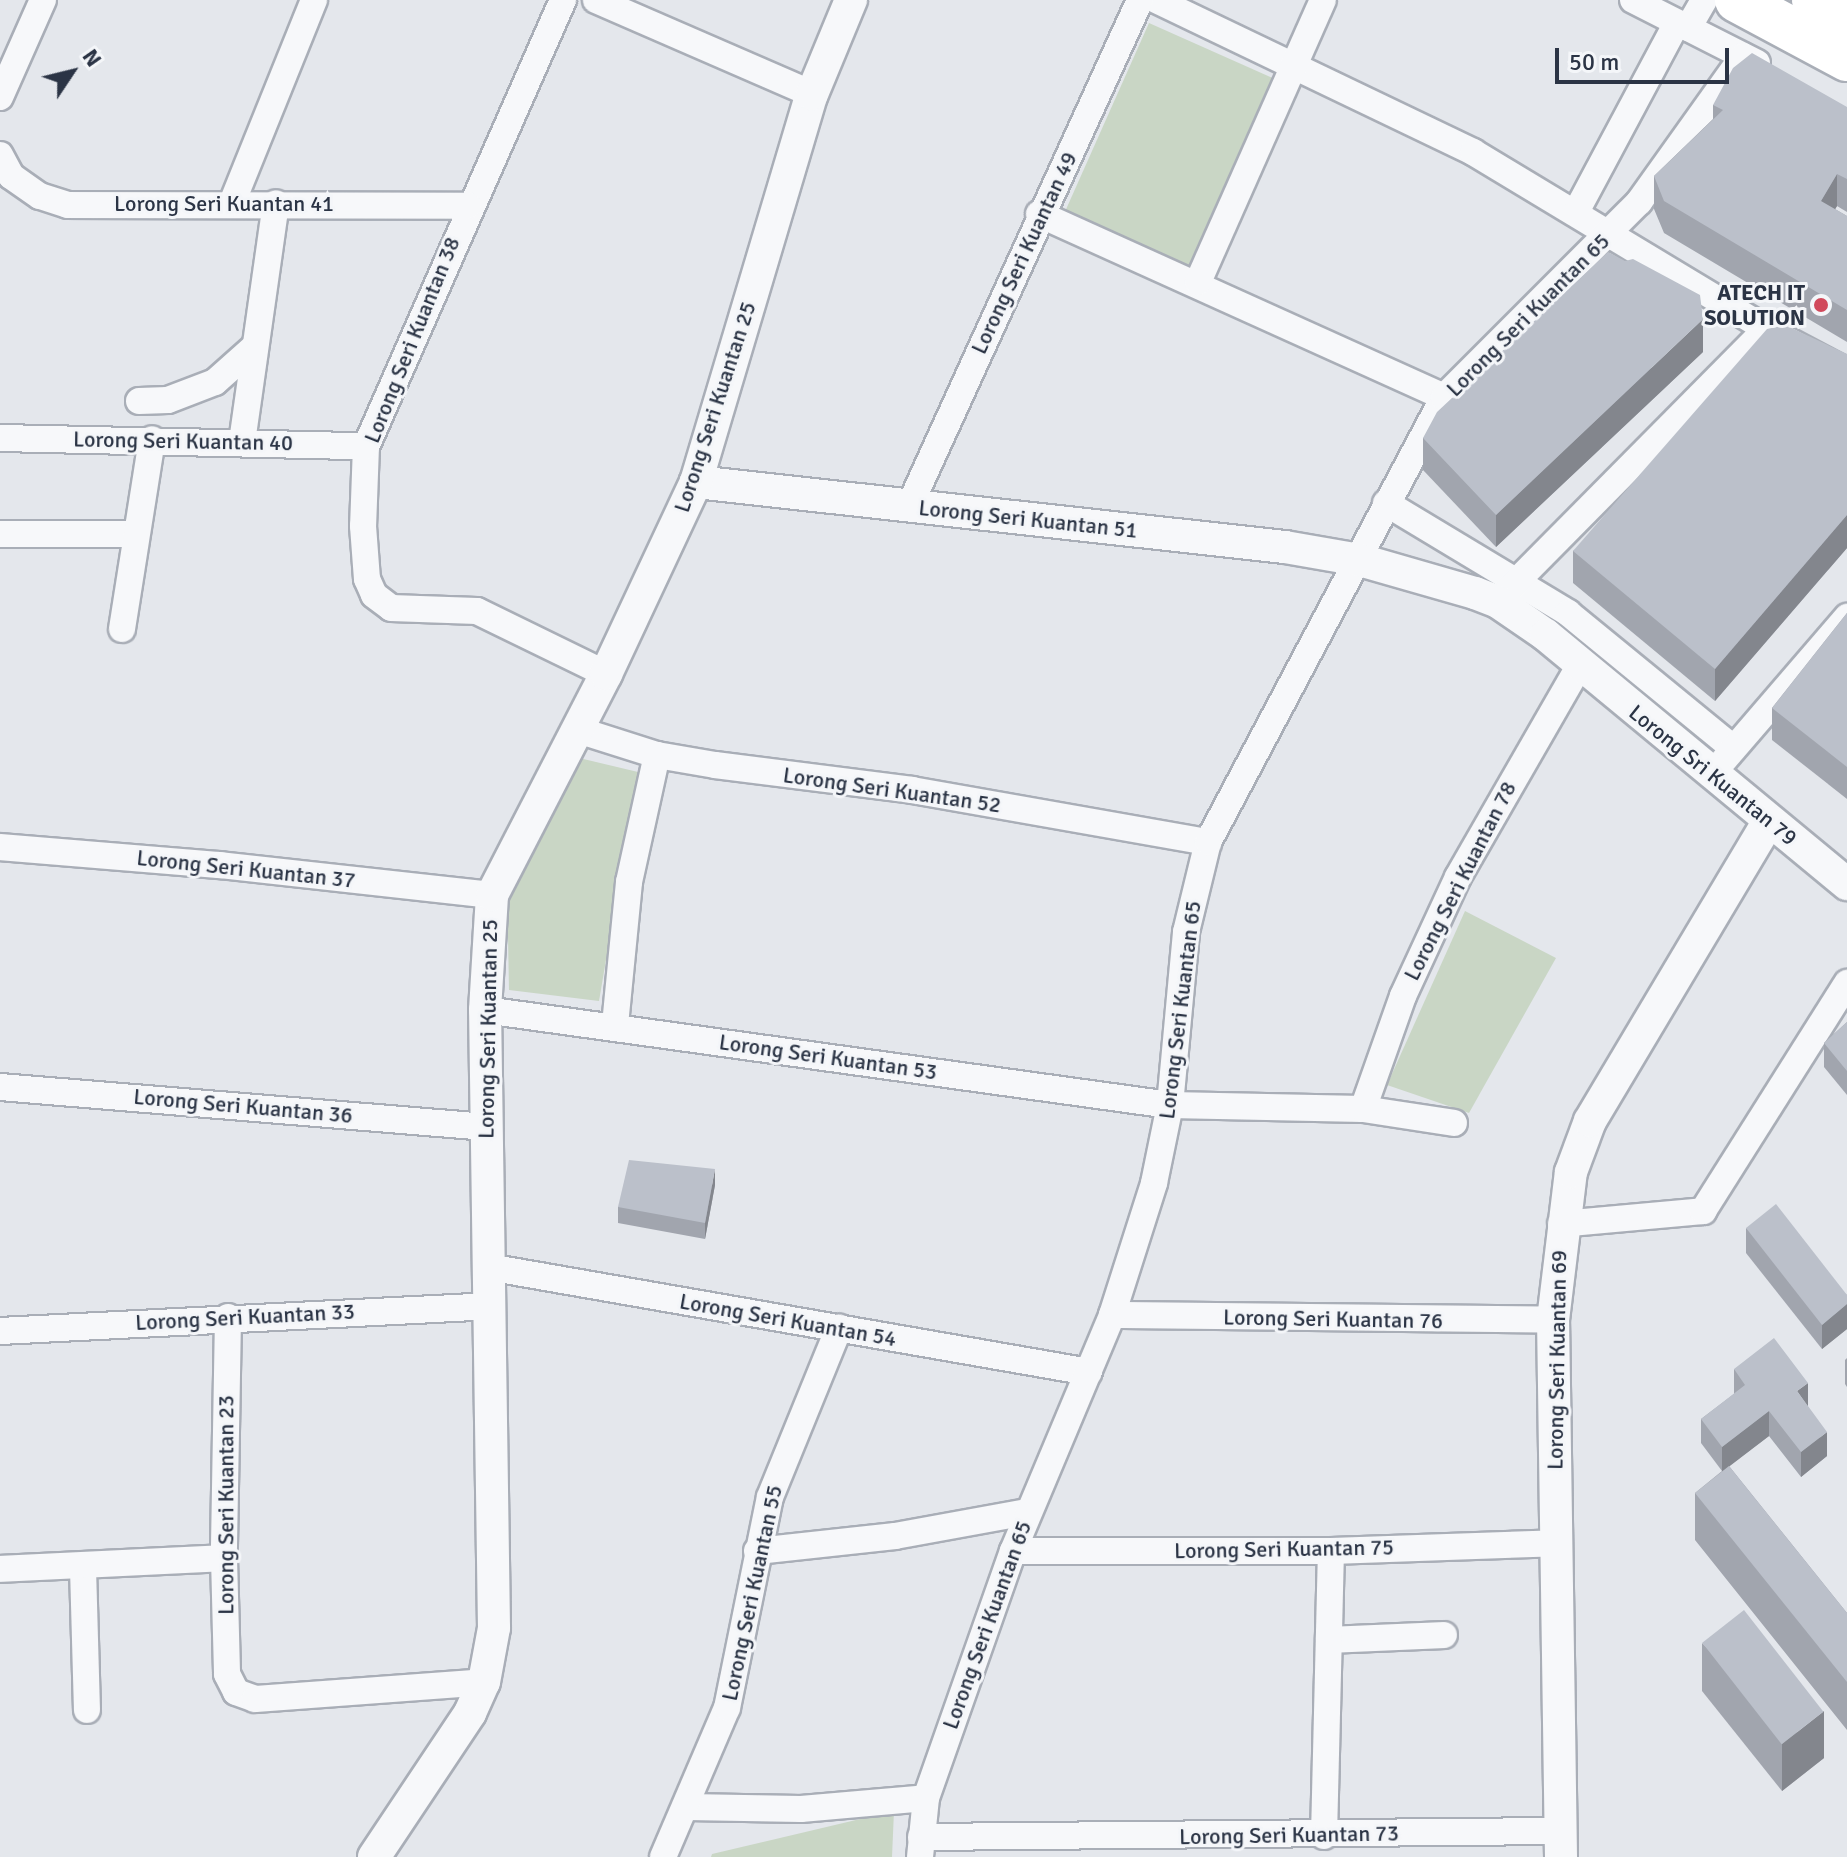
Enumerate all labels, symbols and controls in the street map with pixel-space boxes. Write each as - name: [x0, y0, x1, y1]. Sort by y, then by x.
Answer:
- north arrow: [32, 32, 112, 112]
- scale bar: [1559, 32, 1733, 82]
- text: N: [77, 44, 108, 72]
- text: 50 m: [1569, 47, 1619, 77]
- street label: Lorong Seri Kuantan 49: [966, 148, 1082, 358]
- street label: Lorong Seri Kuantan 41: [114, 191, 334, 217]
- street label: Lorong Seri Kuantan 65: [1441, 228, 1615, 402]
- street label: Lorong Seri Kuantan 38: [359, 233, 465, 447]
- place label: ATECH IT SOLUTION: [1704, 279, 1805, 330]
- marker: ATECH IT SOLUTION: [1812, 296, 1830, 314]
- street label: Lorong Seri Kuantan 25: [668, 298, 762, 516]
- street label: Lorong Seri Kuantan 40: [73, 426, 293, 456]
- street label: Lorong Seri Kuantan 51: [917, 494, 1139, 544]
- street label: Lorong Sri Kuantan 79: [1624, 699, 1802, 851]
- street label: Lorong Seri Kuantan 52: [781, 762, 1003, 818]
- street label: Lorong Seri Kuantan 78: [1398, 777, 1522, 985]
- street label: Lorong Seri Kuantan 37: [135, 844, 357, 894]
- street label: Lorong Seri Kuantan 65: [1154, 899, 1206, 1121]
- street label: Lorong Seri Kuantan 25: [473, 919, 503, 1139]
- street label: Lorong Seri Kuantan 53: [717, 1029, 939, 1085]
- street label: Lorong Seri Kuantan 36: [132, 1083, 354, 1129]
- street label: Lorong Seri Kuantan 69: [1542, 1250, 1572, 1470]
- street label: Lorong Seri Kuantan 54: [677, 1288, 899, 1352]
- street label: Lorong Seri Kuantan 33: [135, 1298, 355, 1336]
- street label: Lorong Seri Kuantan 76: [1223, 1304, 1443, 1334]
- street label: Lorong Seri Kuantan 23: [213, 1395, 239, 1615]
- street label: Lorong Seri Kuantan 55: [716, 1483, 788, 1703]
- street label: Lorong Seri Kuantan 65: [937, 1517, 1037, 1733]
- street label: Lorong Seri Kuantan 75: [1174, 1534, 1394, 1564]
- street label: Lorong Seri Kuantan 73: [1179, 1820, 1399, 1850]

